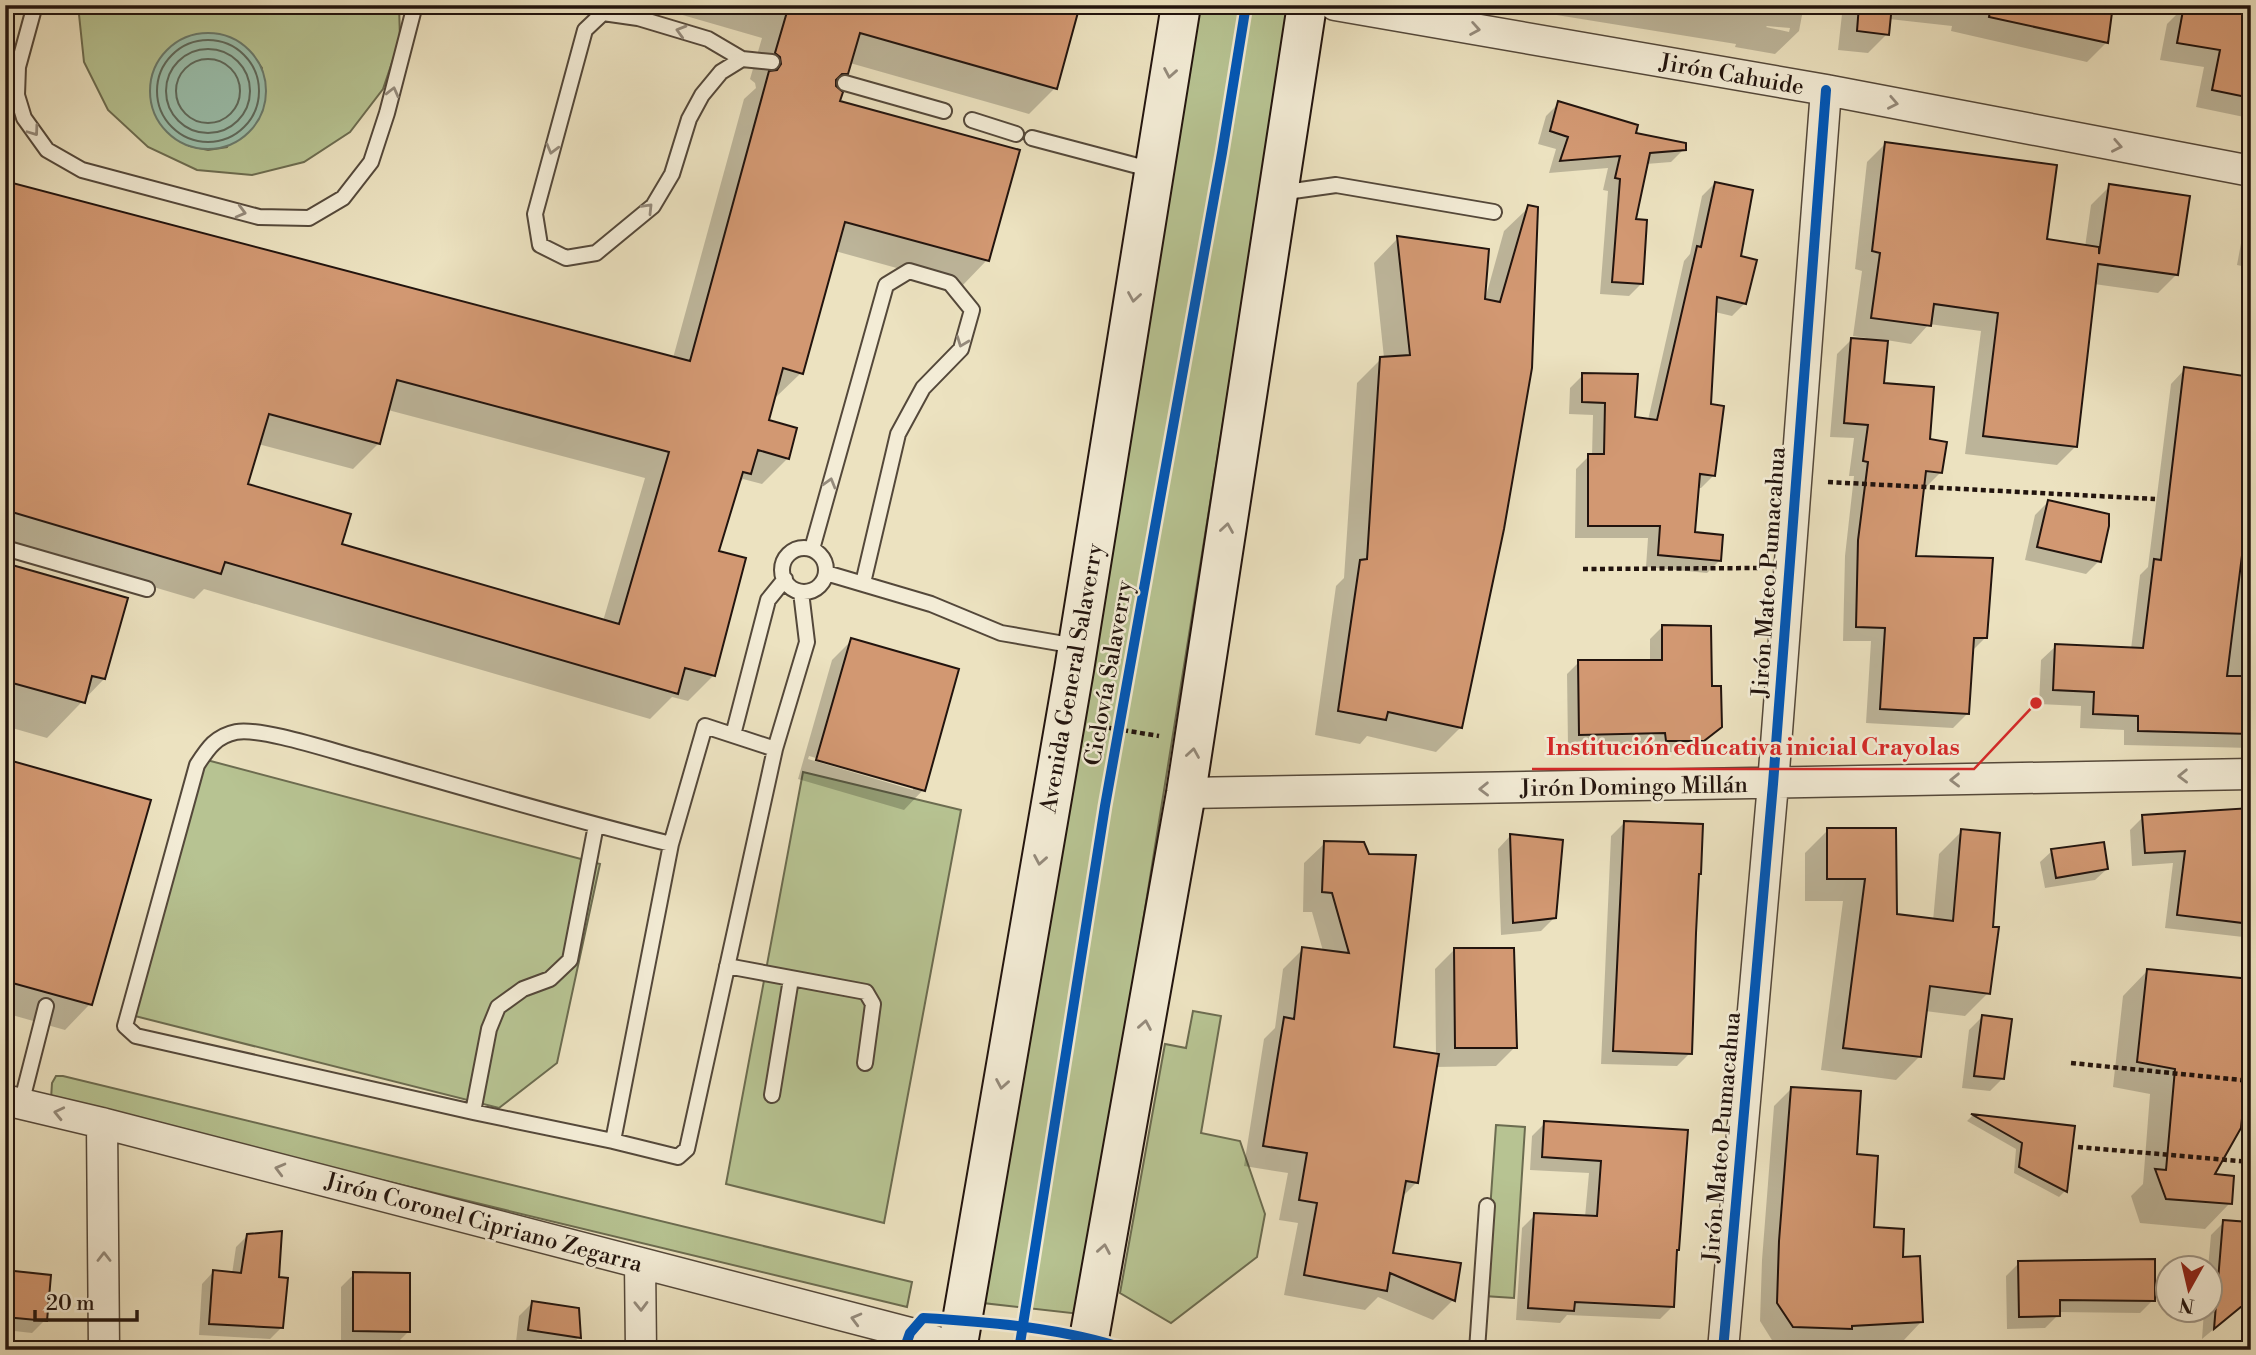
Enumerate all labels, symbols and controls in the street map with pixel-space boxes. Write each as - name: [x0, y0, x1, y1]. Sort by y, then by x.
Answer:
- one-way arrow: [1469, 21, 1481, 36]
- one-way arrow: [675, 24, 687, 39]
- street label: Jirón Cahuide: [1657, 48, 1806, 101]
- one-way arrow: [1163, 67, 1178, 78]
- one-way arrow: [385, 86, 399, 98]
- one-way arrow: [1887, 95, 1899, 110]
- one-way arrow: [25, 123, 38, 136]
- one-way arrow: [2111, 137, 2123, 152]
- one-way arrow: [546, 143, 561, 155]
- one-way arrow: [640, 203, 653, 216]
- one-way arrow: [235, 204, 247, 218]
- one-way arrow: [1127, 291, 1142, 303]
- one-way arrow: [956, 335, 970, 347]
- street label: Jirón Mateo Pumacahua: [1746, 446, 1792, 699]
- one-way arrow: [822, 478, 836, 490]
- one-way arrow: [1219, 522, 1234, 534]
- street label: Avenida General Salaverry: [1034, 540, 1110, 816]
- street label: Ciclovía Salaverry: [1079, 578, 1139, 768]
- callout: Institución educativa inicial Crayolas: [1532, 724, 1974, 769]
- text: Institución educativa inicial Crayolas: [1546, 733, 1960, 763]
- one-way arrow: [1185, 747, 1200, 758]
- one-way arrow: [2177, 768, 2188, 783]
- street label: Jirón Domingo Millán: [1519, 771, 1748, 803]
- one-way arrow: [1949, 773, 1960, 788]
- one-way arrow: [1478, 781, 1489, 797]
- one-way arrow: [1033, 854, 1048, 866]
- street label: Jirón Mateo Pumacahua: [1697, 1011, 1747, 1264]
- one-way arrow: [1137, 1019, 1152, 1031]
- one-way arrow: [995, 1078, 1010, 1090]
- one-way arrow: [53, 1106, 65, 1121]
- one-way arrow: [274, 1163, 286, 1177]
- street label: Jirón Coronel Cipriano Zegarra: [321, 1167, 646, 1279]
- one-way arrow: [1096, 1243, 1111, 1255]
- one-way arrow: [96, 1251, 111, 1262]
- north arrow: [2154, 1254, 2224, 1324]
- scale bar: [35, 1278, 136, 1322]
- text: 20 m: [46, 1291, 95, 1317]
- text: N: [2178, 1292, 2196, 1318]
- one-way arrow: [633, 1301, 648, 1312]
- one-way arrow: [850, 1313, 862, 1327]

